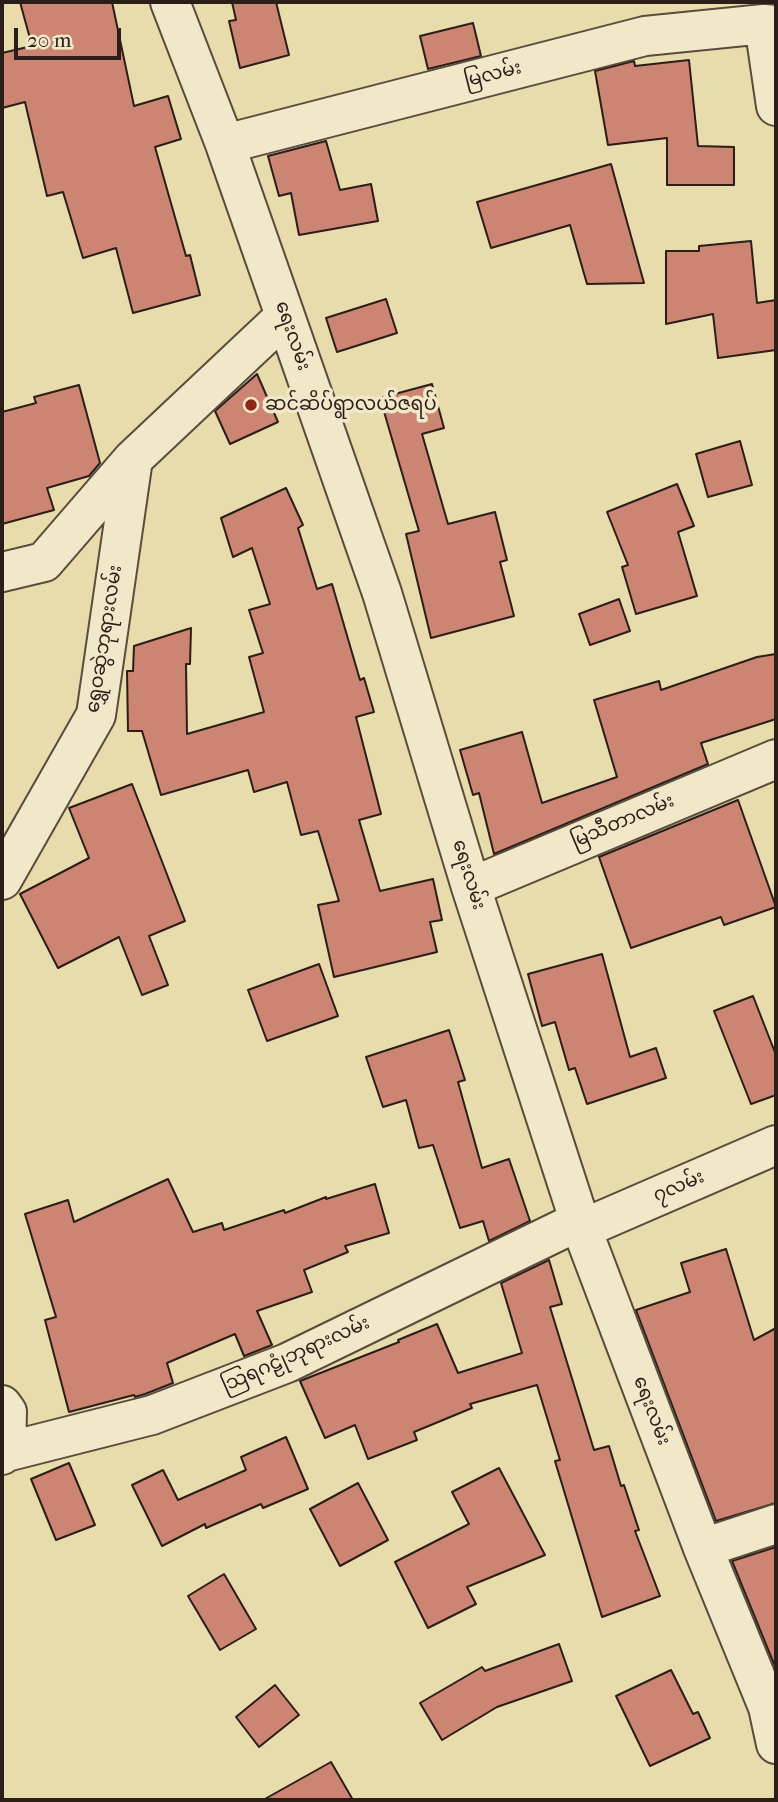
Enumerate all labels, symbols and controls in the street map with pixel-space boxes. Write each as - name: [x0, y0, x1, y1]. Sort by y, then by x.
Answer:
- scale bar: [18, 14, 124, 58]
- text: 20 m: [27, 28, 71, 52]
- street label: မြလမ်း: [462, 57, 524, 93]
- street label: ရေးလမ်း: [269, 298, 315, 374]
- place label: ဆင်ဆိပ်ရွာလယ်ဇရပ်: [265, 394, 436, 416]
- marker: ဆင်ဆိပ်ရွာလယ်ဇရပ်: [243, 397, 259, 413]
- street label: ရွှေဝဆွဲဘုရားလမ်း: [82, 563, 128, 715]
- street label: မြသီတာလမ်း: [568, 790, 678, 854]
- street label: ရေးလမ်း: [447, 837, 489, 913]
- street label: ၇လမ်း: [650, 1166, 708, 1208]
- street label: သြရဂဠုံဘုရားလမ်း: [218, 1312, 374, 1398]
- street label: ရေးလမ်း: [627, 1373, 675, 1449]

